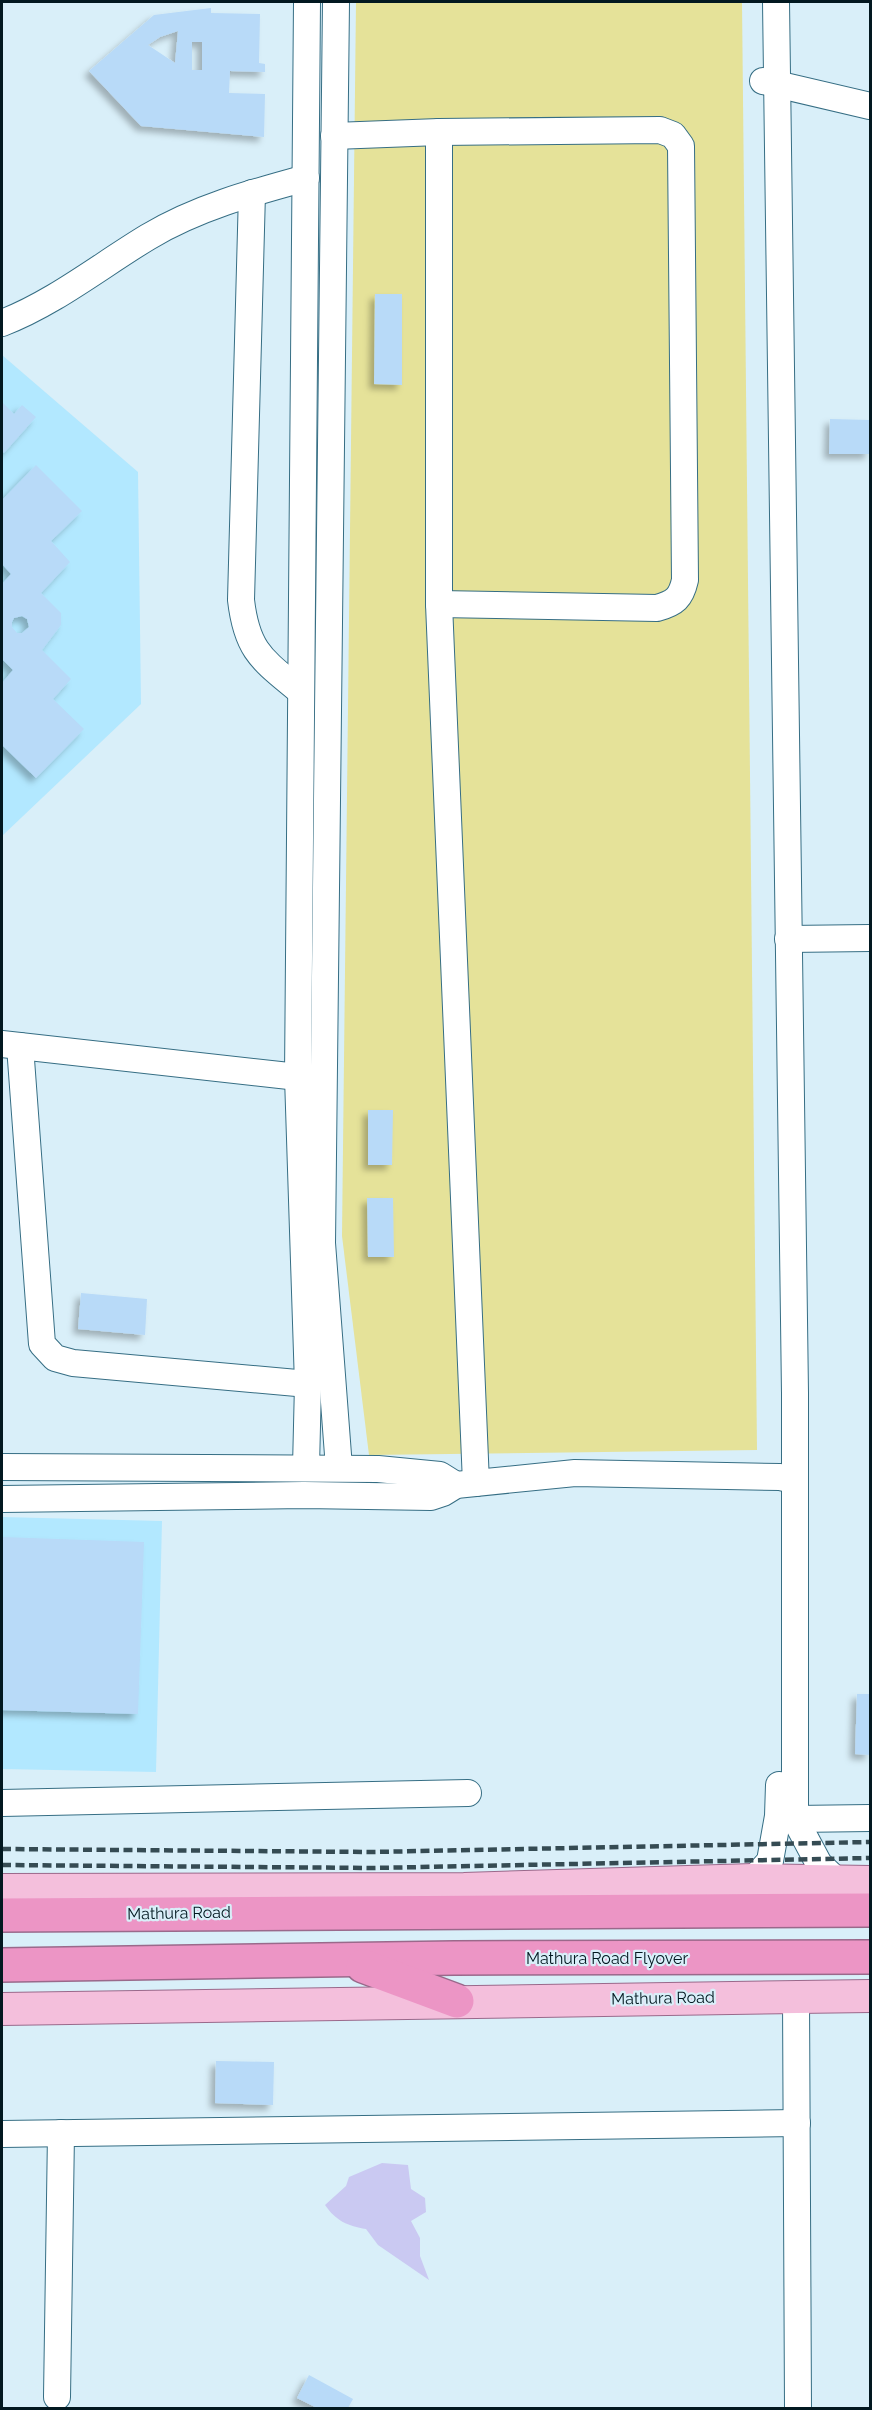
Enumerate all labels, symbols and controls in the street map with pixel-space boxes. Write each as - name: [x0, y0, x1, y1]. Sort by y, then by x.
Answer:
- street label: Mathura Road: [127, 1903, 231, 1923]
- street label: Mathura Road Flyover: [526, 1949, 688, 1968]
- street label: Mathura Road: [611, 1988, 715, 2008]

